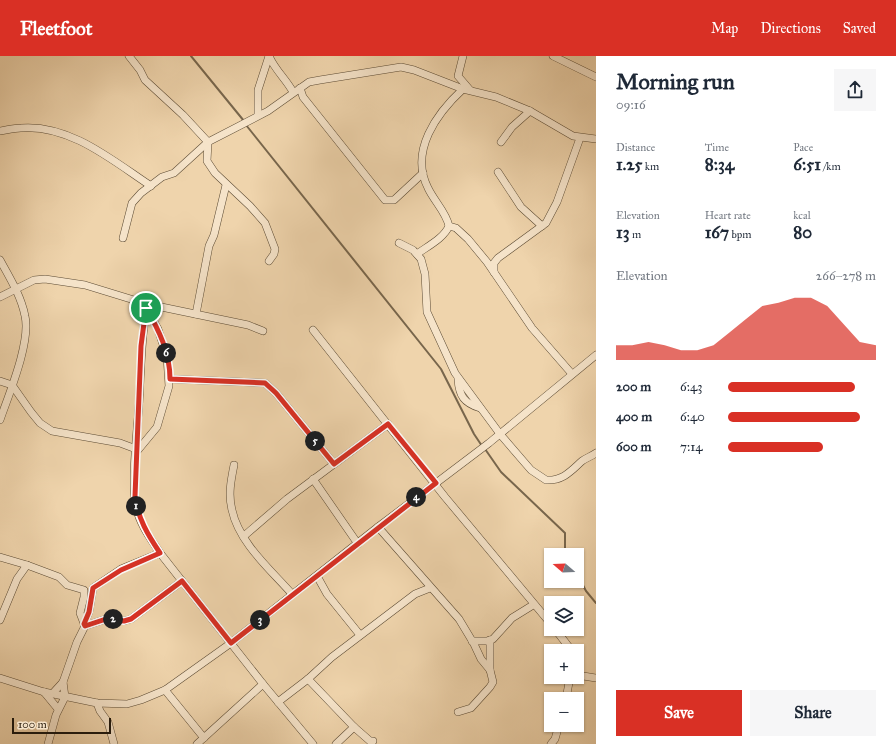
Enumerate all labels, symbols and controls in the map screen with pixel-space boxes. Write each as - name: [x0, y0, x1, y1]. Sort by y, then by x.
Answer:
- text: Fleetfoot: [20, 17, 92, 40]
- text: Map: [711, 20, 738, 37]
- text: Directions: [760, 20, 821, 37]
- text: Saved: [843, 20, 876, 37]
- text: Morning run: [616, 68, 735, 95]
- button: share: [834, 69, 876, 111]
- text: 09:16: [616, 97, 646, 113]
- text: Distance: [616, 141, 655, 154]
- text: Time: [705, 141, 729, 154]
- text: Pace: [793, 141, 813, 154]
- text: 1.25: [616, 154, 642, 175]
- text: 8:34: [705, 154, 734, 175]
- text: 6:51: [793, 154, 821, 175]
- text: km: [642, 160, 659, 173]
- text: /km: [821, 160, 841, 173]
- text: Elevation: [616, 209, 660, 222]
- text: Heart rate: [705, 209, 751, 222]
- text: kcal: [793, 209, 811, 222]
- text: 13: [616, 222, 630, 243]
- text: 167: [705, 222, 729, 243]
- text: 80: [793, 222, 812, 243]
- text: m: [630, 228, 641, 241]
- text: bpm: [729, 228, 752, 241]
- text: Elevation: [616, 268, 668, 284]
- text: 266–278 m: [816, 268, 876, 284]
- pin: [129, 291, 163, 325]
- icon: arrive: [135, 297, 157, 319]
- pin: 6: [156, 343, 176, 363]
- text: 6: [163, 346, 169, 359]
- text: 200 m: [616, 379, 651, 395]
- text: 6:43: [680, 379, 702, 395]
- text: 400 m: [616, 409, 652, 425]
- text: 6:40: [680, 409, 705, 425]
- pin: 5: [305, 431, 325, 451]
- text: 5: [312, 434, 318, 447]
- text: 600 m: [616, 439, 652, 455]
- text: 7:14: [680, 439, 703, 455]
- pin: 4: [406, 487, 426, 507]
- text: 4: [413, 490, 419, 503]
- pin: 1: [126, 496, 146, 516]
- text: 1: [134, 499, 138, 512]
- north arrow: [544, 548, 584, 588]
- map controls: [544, 548, 584, 732]
- button: layers: [544, 596, 584, 636]
- pin: 2: [103, 609, 123, 629]
- pin: 3: [250, 610, 270, 630]
- text: 2: [110, 612, 116, 625]
- text: 3: [258, 613, 262, 626]
- button: +: [544, 644, 584, 684]
- button: Save: [616, 690, 742, 736]
- button: Share: [750, 690, 876, 736]
- button: −: [544, 692, 584, 732]
- scale bar: [12, 716, 111, 735]
- text: 100 m: [18, 718, 47, 731]

